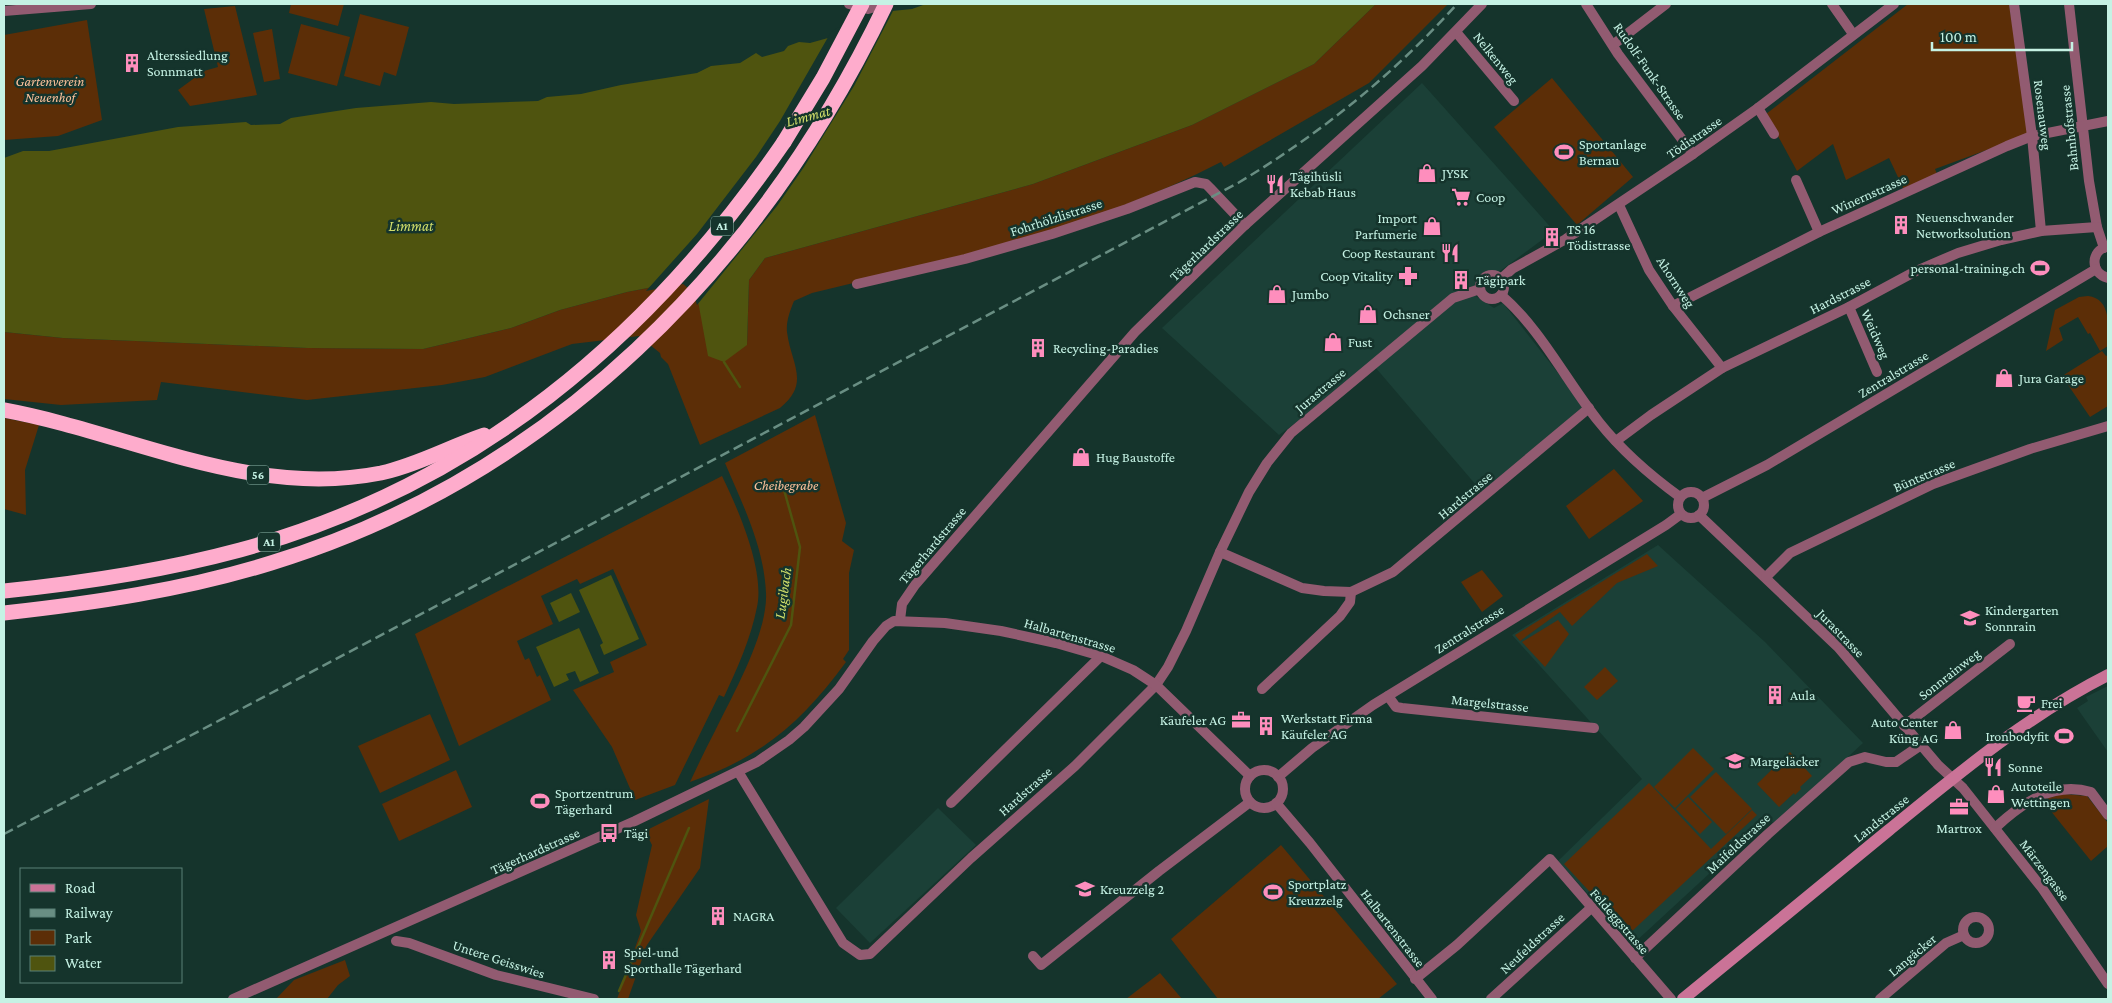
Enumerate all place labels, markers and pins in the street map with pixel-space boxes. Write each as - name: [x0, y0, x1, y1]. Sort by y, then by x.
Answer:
- place label: Alterssiedlung Sonnmatt: [147, 47, 228, 79]
- building icon: Alterssiedlung Sonnmatt: [121, 52, 143, 74]
- place label: Sportanlage Bernau: [1579, 136, 1646, 168]
- sports icon: Sportanlage Bernau: [1553, 141, 1575, 163]
- shop icon: JYSK: [1416, 162, 1438, 184]
- place label: JYSK: [1440, 165, 1469, 181]
- place label: Tägihüsli Kebab Haus: [1290, 168, 1356, 200]
- restaurant icon: Tägihüsli Kebab Haus: [1264, 173, 1286, 195]
- supermarket icon: Coop: [1450, 186, 1472, 208]
- place label: Coop: [1476, 189, 1505, 205]
- place label: Neuenschwander Networksolution: [1916, 209, 2014, 241]
- place label: Import Parfumerie: [1355, 210, 1417, 242]
- building icon: Neuenschwander Networksolution: [1890, 214, 1912, 236]
- shop icon: Import Parfumerie: [1421, 215, 1443, 237]
- place label: TS 16 Tödistrasse: [1567, 221, 1631, 253]
- building icon: TS 16 Tödistrasse: [1541, 226, 1563, 248]
- restaurant icon: Coop Restaurant: [1439, 242, 1461, 264]
- place label: Coop Restaurant: [1342, 245, 1435, 261]
- sports icon: personal-training.ch: [2029, 257, 2051, 279]
- place label: personal-training.ch: [1910, 260, 2025, 276]
- pharmacy icon: Coop Vitality: [1397, 265, 1419, 287]
- place label: Coop Vitality: [1320, 268, 1394, 284]
- building icon: Tägipark: [1450, 269, 1472, 291]
- place label: Tägipark: [1476, 272, 1526, 288]
- shop icon: Jumbo: [1266, 283, 1288, 305]
- place label: Jumbo: [1290, 286, 1329, 302]
- shop icon: Ochsner: [1357, 303, 1379, 325]
- place label: Ochsner: [1383, 306, 1430, 322]
- shop icon: Fust: [1322, 331, 1344, 353]
- place label: Fust: [1348, 334, 1373, 350]
- building icon: Recycling-Paradies: [1027, 337, 1049, 359]
- place label: Recycling-Paradies: [1053, 340, 1158, 356]
- shop icon: Jura Garage: [1993, 367, 2015, 389]
- place label: Jura Garage: [2017, 370, 2084, 386]
- shop icon: Hug Baustoffe: [1070, 446, 1092, 468]
- place label: Hug Baustoffe: [1096, 449, 1175, 465]
- place label: Kindergarten Sonnrain: [1985, 602, 2059, 634]
- school or university icon: Kindergarten Sonnrain: [1959, 607, 1981, 629]
- building icon: Aula: [1764, 684, 1786, 706]
- place label: Aula: [1790, 687, 1816, 703]
- cafe icon: Frei: [2015, 692, 2037, 714]
- place label: Frei: [2041, 695, 2063, 711]
- office icon: Käufeler AG: [1230, 709, 1252, 731]
- place label: Werkstatt Firma Käufeler AG: [1281, 710, 1373, 742]
- place label: Käufeler AG: [1160, 712, 1226, 728]
- place label: Auto Center Küng AG: [1871, 714, 1938, 746]
- building icon: Werkstatt Firma Käufeler AG: [1255, 715, 1277, 737]
- shop icon: Auto Center Küng AG: [1942, 719, 1964, 741]
- sports icon: Ironbodyfit: [2053, 725, 2075, 747]
- place label: Ironbodyfit: [1985, 728, 2049, 744]
- school or university icon: Margeläcker: [1724, 750, 1746, 772]
- place label: Margeläcker: [1750, 753, 1819, 769]
- restaurant icon: Sonne: [1982, 756, 2004, 778]
- place label: Sonne: [2008, 759, 2043, 775]
- place label: Autoteile Wettingen: [2011, 778, 2071, 810]
- shop icon: Autoteile Wettingen: [1985, 783, 2007, 805]
- place label: Sportzentrum Tägerhard: [555, 785, 633, 817]
- sports icon: Sportzentrum Tägerhard: [529, 790, 551, 812]
- office icon: Martrox: [1948, 796, 1970, 818]
- place label: Martrox: [1936, 820, 1982, 836]
- bus stop icon: Tägi: [598, 822, 620, 844]
- place label: Tägi: [624, 825, 648, 841]
- place label: Sportplatz Kreuzzelg: [1288, 876, 1347, 908]
- school or university icon: Kreuzzelg 2: [1074, 878, 1096, 900]
- place label: Kreuzzelg 2: [1100, 881, 1164, 897]
- sports icon: Sportplatz Kreuzzelg: [1262, 881, 1284, 903]
- building icon: NAGRA: [707, 905, 729, 927]
- place label: NAGRA: [733, 908, 774, 924]
- place label: Spiel-und Sporthalle Tägerhard: [624, 944, 743, 976]
- building icon: Spiel-und Sporthalle Tägerhard: [598, 949, 620, 971]

